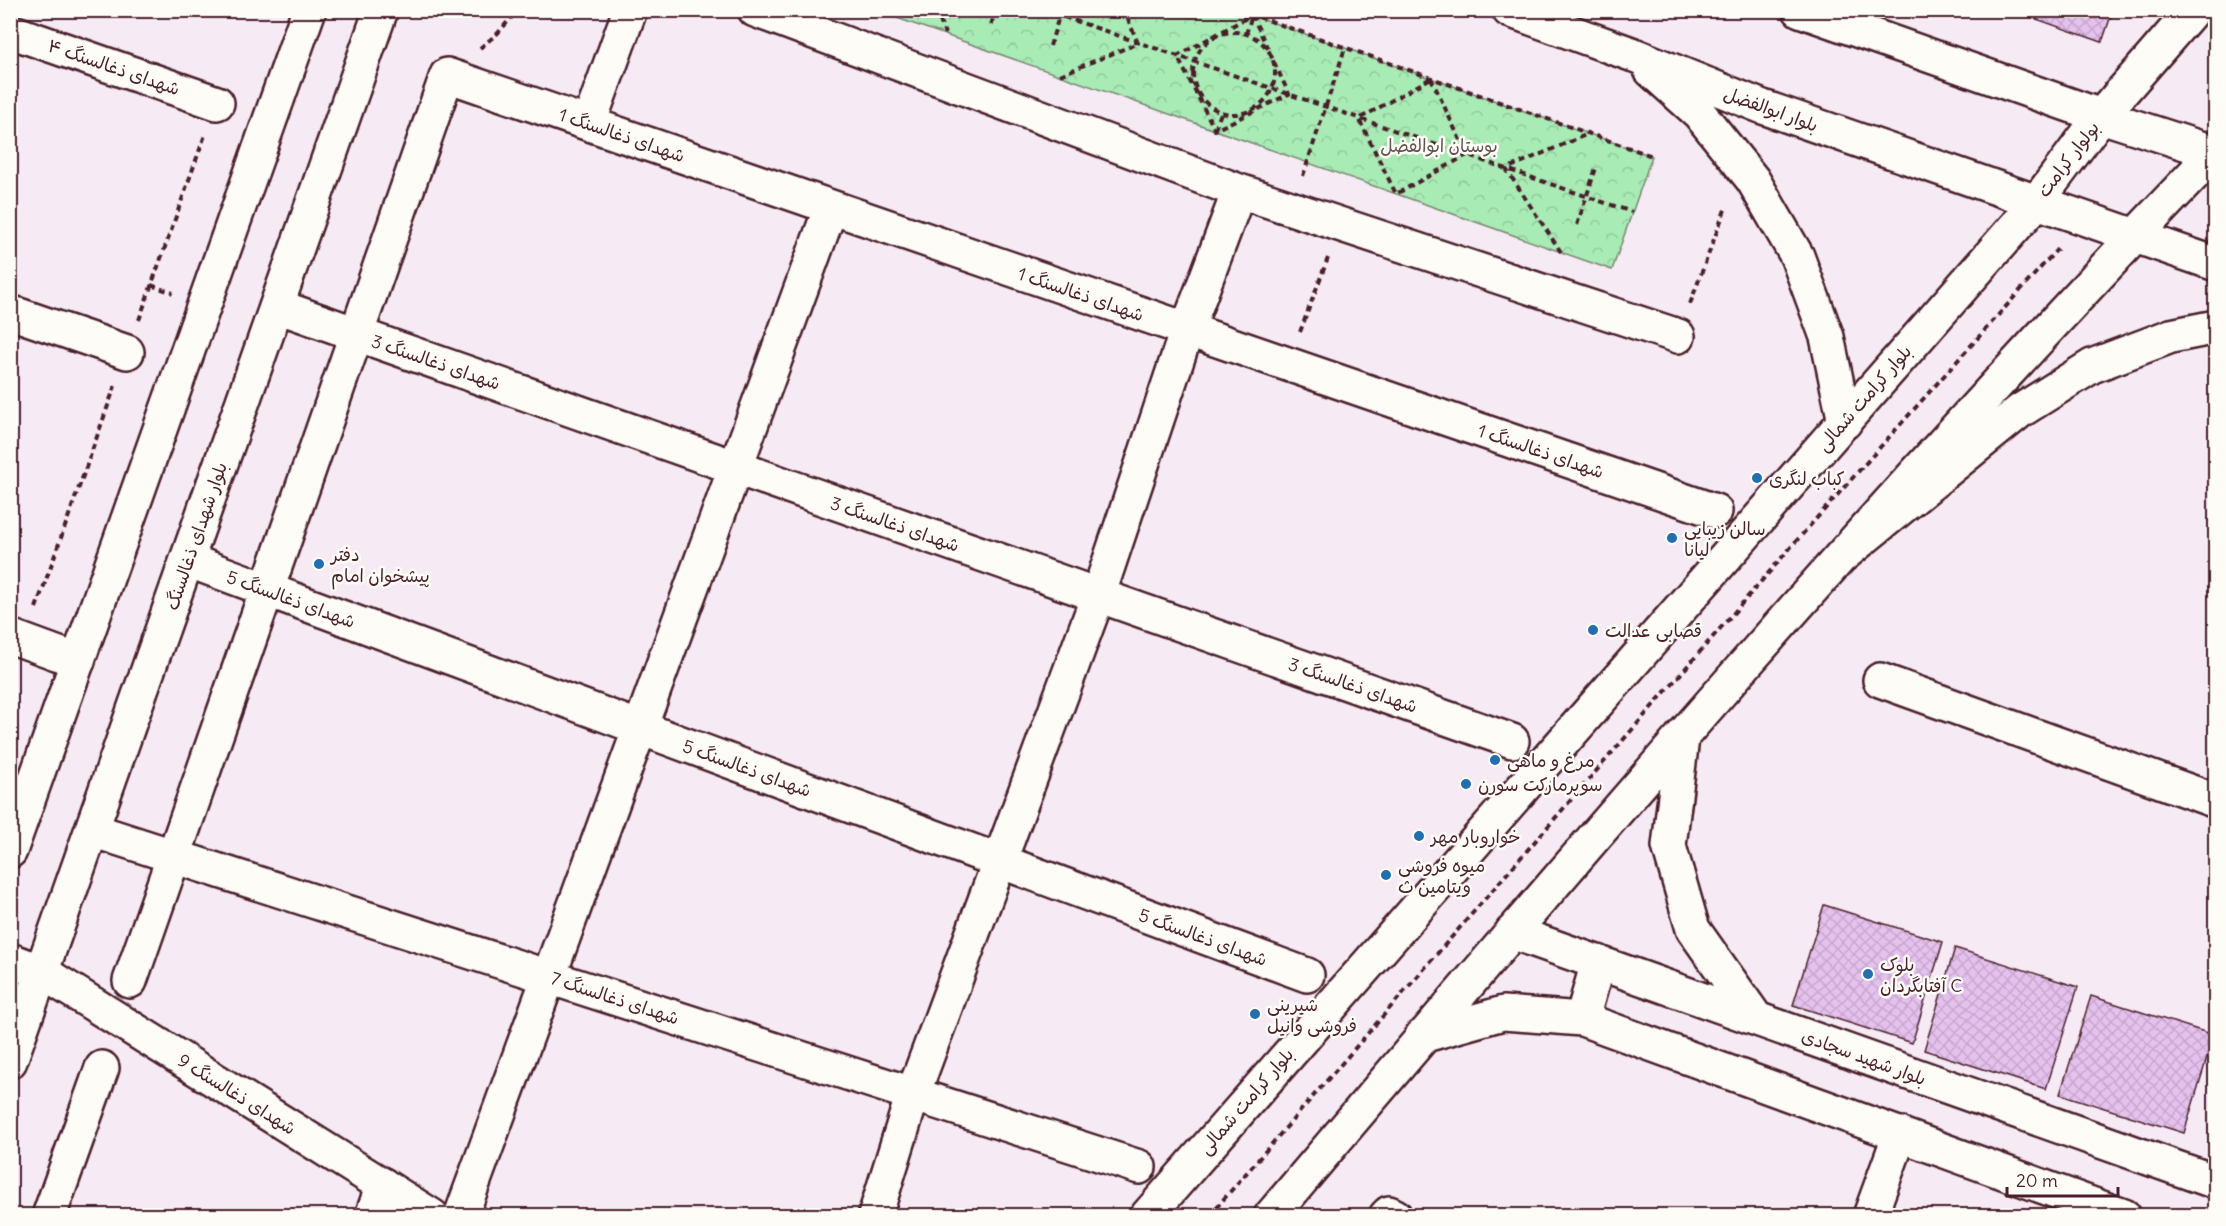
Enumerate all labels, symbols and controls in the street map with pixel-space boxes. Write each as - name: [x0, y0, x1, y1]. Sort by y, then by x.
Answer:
- street label: شهدای ذغالسنگ ۴: [45, 34, 183, 100]
- street label: بلوار ابوالفضل: [1721, 81, 1821, 137]
- street label: شهدای ذغالسنگ 1: [556, 103, 688, 167]
- street label: بولوار کرامت: [2032, 116, 2105, 202]
- park label: بوستان ابوالفضل: [1380, 134, 1498, 157]
- street label: شهدای ذغالسنگ 1: [1015, 262, 1147, 326]
- street label: شهدای ذغالسنگ 3: [368, 329, 504, 395]
- street label: بلوار کرامت شمالی: [1811, 340, 1917, 456]
- street label: شهدای ذغالسنگ 1: [1475, 419, 1607, 483]
- street label: بلوار شهدای ذغالسنگ: [160, 459, 232, 613]
- place label: کباب لنگری: [1769, 467, 1845, 490]
- marker: کباب لنگری: [1750, 471, 1764, 485]
- street label: شهدای ذغالسنگ 3: [827, 491, 963, 557]
- place label: سالن زیبایی لیانا: [1684, 517, 1766, 561]
- marker: سالن زیبایی لیانا: [1665, 531, 1679, 545]
- place label: دفتر پیشخوان امام: [329, 543, 430, 590]
- marker: دفتر پیشخوان امام: [312, 557, 326, 571]
- street label: شهدای ذغالسنگ 5: [224, 565, 358, 633]
- place label: قصابی عدالت: [1605, 619, 1702, 642]
- marker: قصابی عدالت: [1586, 623, 1600, 637]
- street label: شهدای ذغالسنگ 3: [1285, 652, 1421, 718]
- street label: شهدای ذغالسنگ 5: [680, 734, 814, 802]
- place label: مرغ و ماهی: [1507, 749, 1595, 773]
- marker: مرغ و ماهی: [1488, 753, 1502, 767]
- place label: سوپرمارکت سورن: [1478, 773, 1603, 797]
- marker: سوپرمارکت سورن: [1459, 777, 1473, 791]
- place label: خواروبار مهر: [1429, 825, 1521, 848]
- marker: خواروبار مهر: [1412, 829, 1426, 843]
- place label: میوه فروشی ویتامین ث: [1398, 854, 1485, 898]
- marker: میوه فروشی ویتامین ث: [1379, 868, 1393, 882]
- street label: شهدای ذغالسنگ 5: [1136, 903, 1270, 971]
- place label: بلوک آفتابگردان C: [1880, 953, 1962, 997]
- street label: شهدای ذغالسنگ 7: [548, 966, 682, 1030]
- marker: بلوک آفتابگردان C: [1861, 967, 1875, 981]
- place label: شیرینی فروشی وانیل: [1267, 993, 1357, 1037]
- marker: شیرینی فروشی وانیل: [1248, 1007, 1262, 1021]
- street label: بلوار شهید سجادی: [1799, 1024, 1929, 1090]
- street label: بلوار کرامت شمالی: [1193, 1043, 1299, 1159]
- street label: شهدای ذغالسنگ 9: [174, 1048, 300, 1140]
- scale bar: [2007, 1160, 2118, 1198]
- text: 20 m: [2016, 1169, 2058, 1192]

